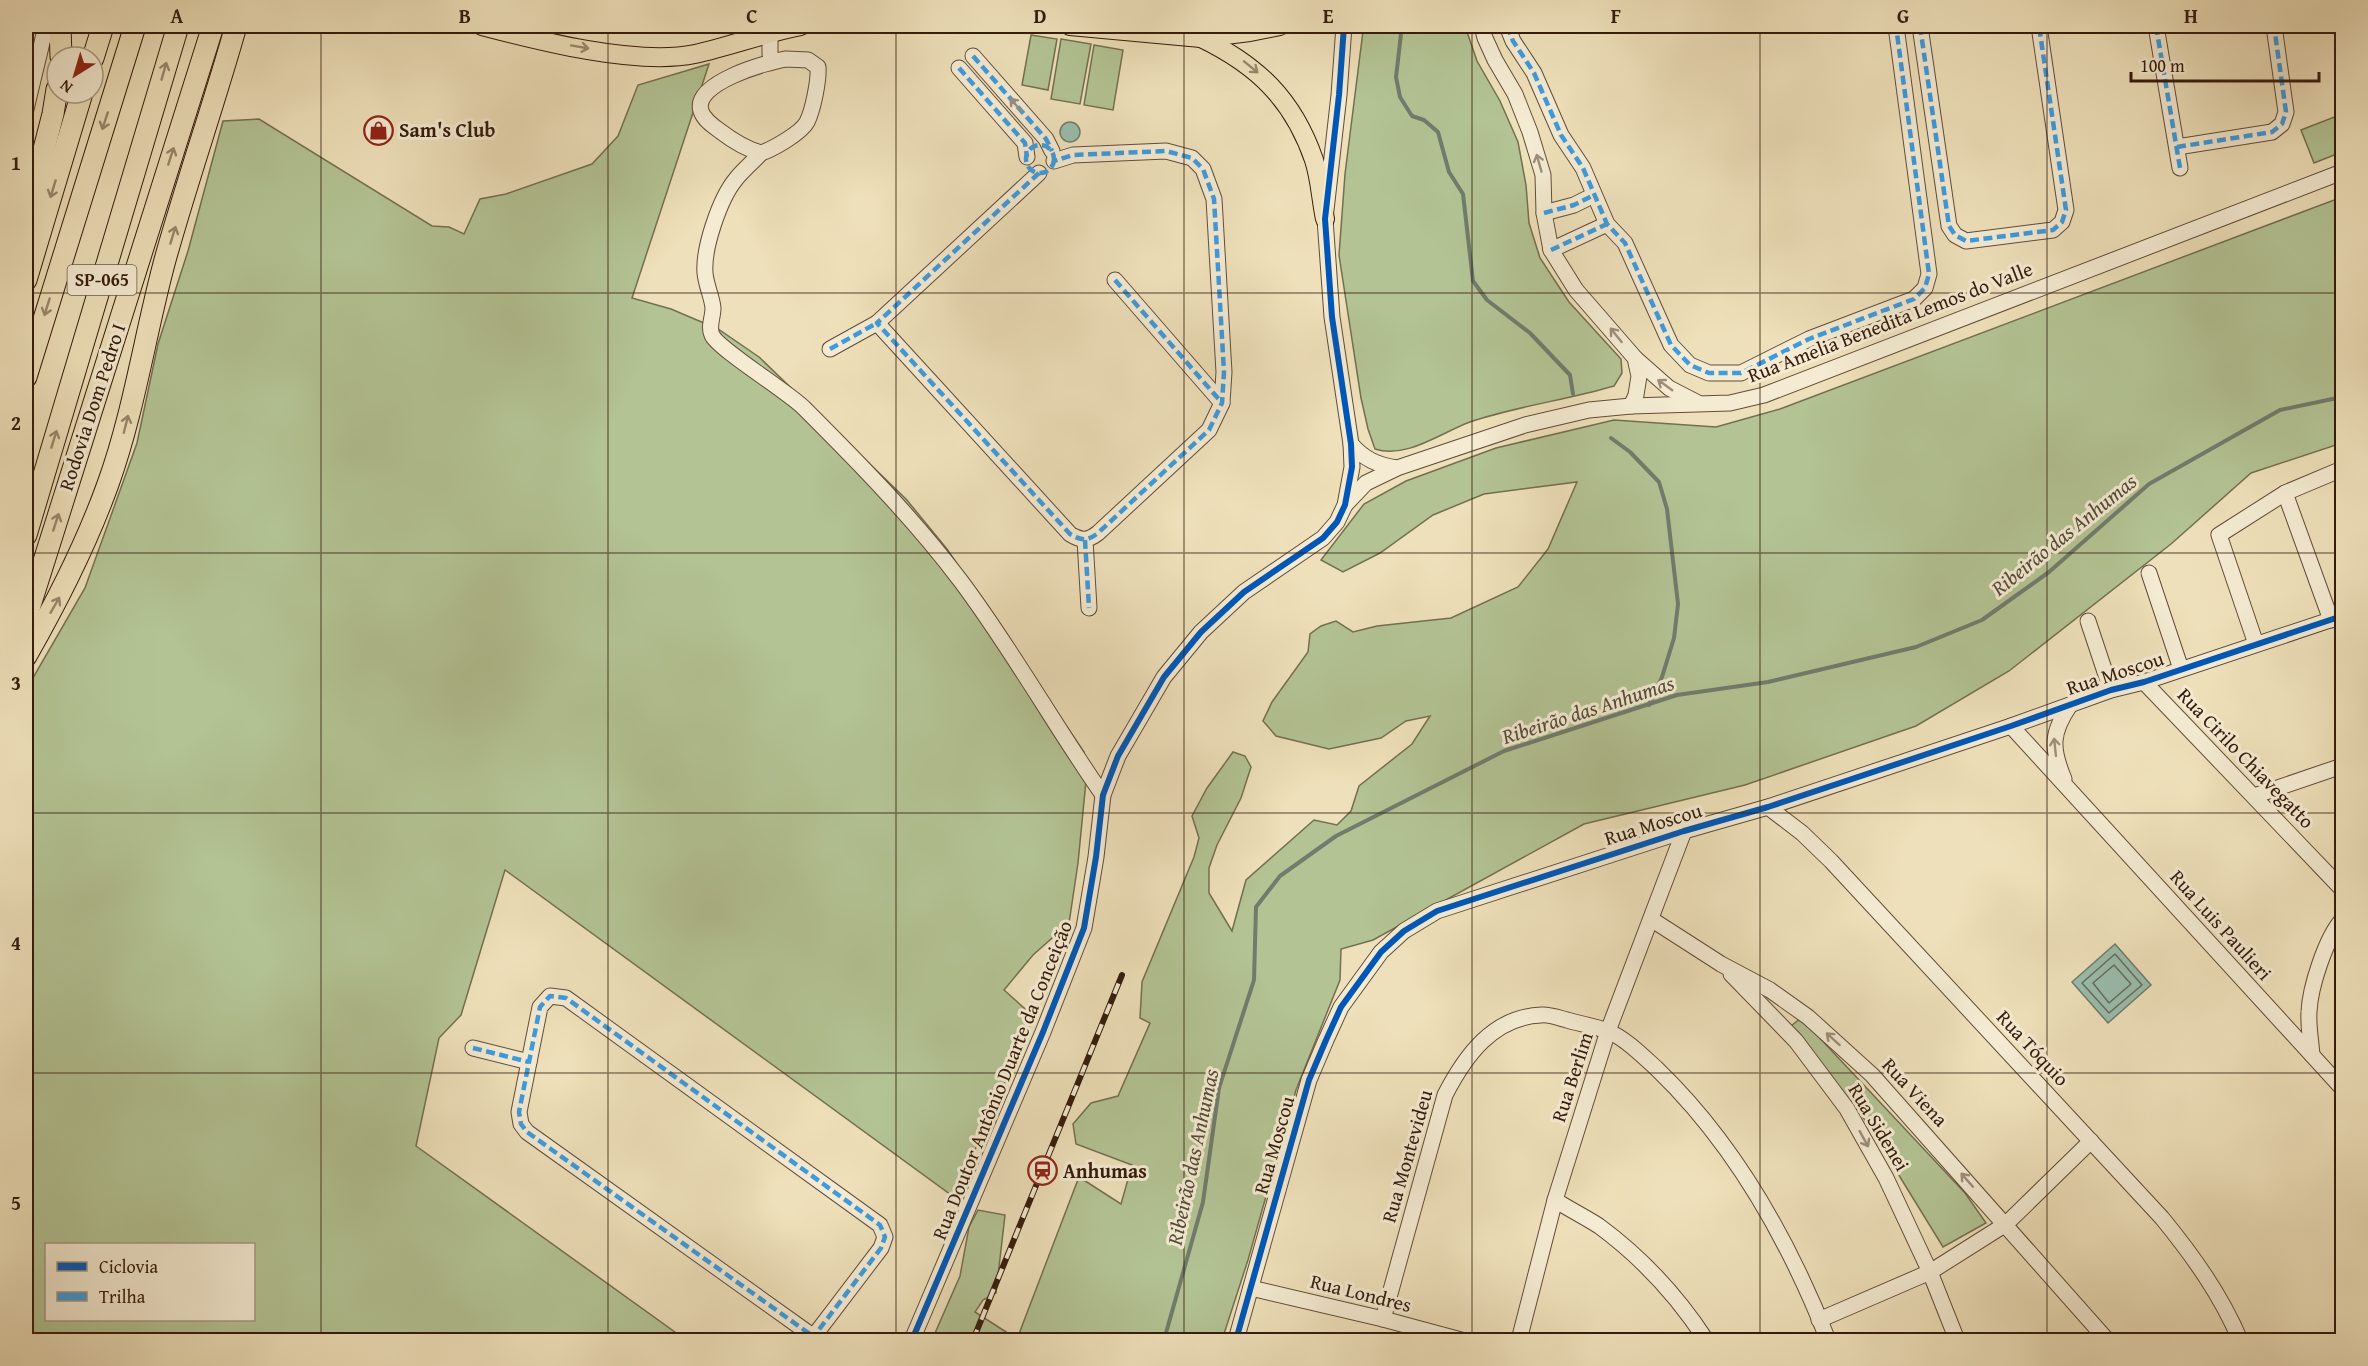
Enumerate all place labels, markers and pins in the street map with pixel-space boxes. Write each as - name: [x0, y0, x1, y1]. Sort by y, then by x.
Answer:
- shop icon: Sam's Club: [362, 114, 394, 146]
- place label: Sam's Club: [399, 115, 495, 144]
- station icon: Anhumas: [1026, 1155, 1058, 1187]
- place label: Anhumas: [1063, 1156, 1147, 1185]

